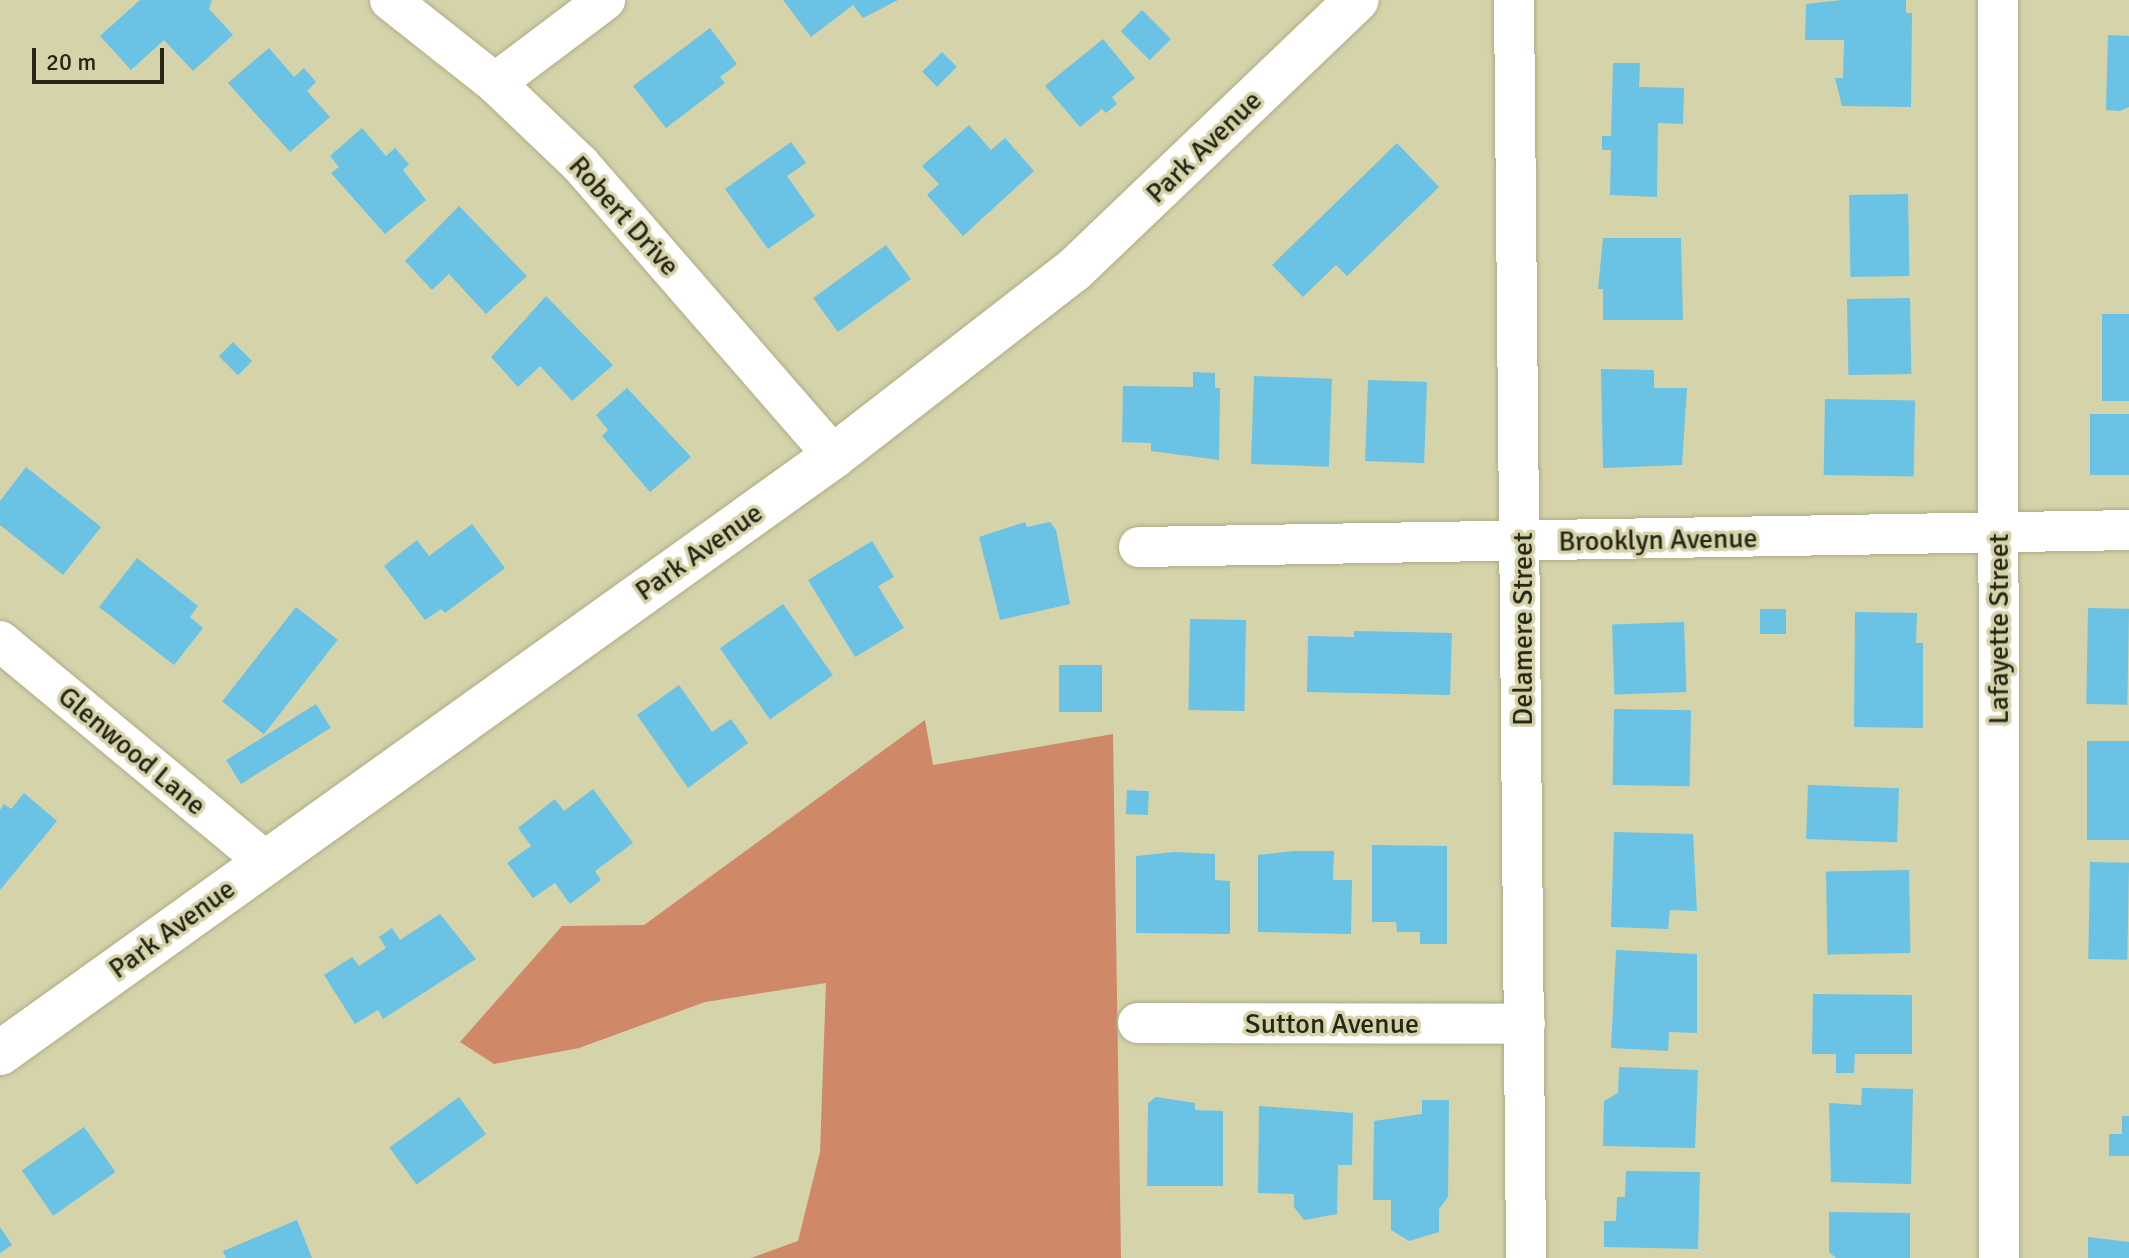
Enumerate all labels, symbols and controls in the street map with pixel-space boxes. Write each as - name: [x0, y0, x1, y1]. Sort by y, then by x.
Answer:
- scale bar: [36, 32, 168, 82]
- text: 20 m: [46, 47, 96, 77]
- street label: Park Avenue: [1139, 84, 1269, 210]
- street label: Robert Drive: [562, 149, 686, 283]
- street label: Park Avenue: [629, 496, 769, 608]
- street label: Brooklyn Avenue: [1558, 521, 1758, 559]
- street label: Delamere Street: [1506, 532, 1540, 726]
- street label: Lafayette Street: [1982, 534, 2016, 724]
- street label: Glenwood Lane: [51, 679, 213, 823]
- street label: Park Avenue: [102, 872, 242, 986]
- street label: Sutton Avenue: [1245, 1007, 1419, 1041]

